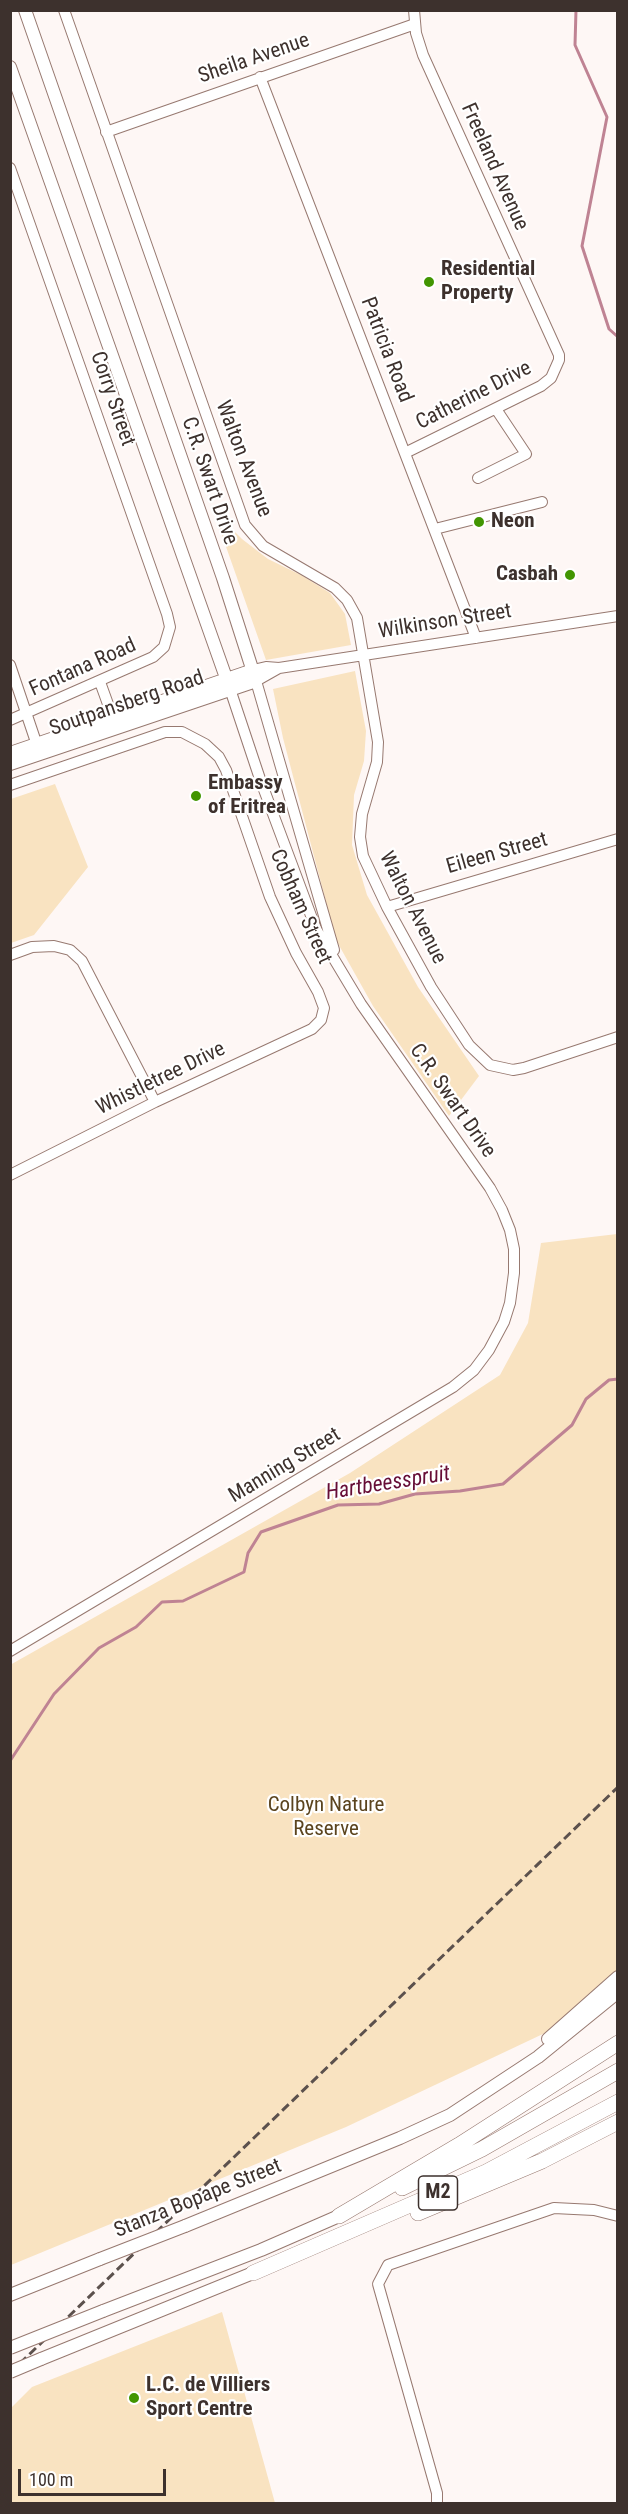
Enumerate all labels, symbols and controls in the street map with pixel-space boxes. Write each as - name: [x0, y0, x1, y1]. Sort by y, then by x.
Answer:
- street label: Sheila Avenue: [195, 28, 313, 90]
- street label: Freeland Avenue: [455, 100, 533, 234]
- place label: Residential Property: [441, 257, 535, 307]
- marker: Residential Property: [422, 275, 436, 289]
- street label: Patricia Road: [354, 294, 418, 406]
- street label: Corry Street: [84, 348, 140, 450]
- street label: Catherine Drive: [412, 356, 536, 436]
- street label: Walton Avenue: [209, 397, 277, 521]
- street label: C.R. Swart Drive: [175, 414, 243, 548]
- place label: Neon: [491, 509, 535, 535]
- marker: Neon: [472, 515, 486, 529]
- place label: Casbah: [496, 562, 558, 588]
- marker: Casbah: [563, 568, 577, 582]
- street label: Wilkinson Street: [377, 599, 513, 645]
- street label: Fontana Road: [26, 633, 140, 703]
- street label: Soutpansberg Road: [46, 666, 208, 742]
- place label: Embassy of Eritrea: [208, 771, 286, 821]
- marker: Embassy of Eritrea: [189, 789, 203, 803]
- street label: Eileen Street: [444, 828, 550, 880]
- street label: Cobham Street: [264, 846, 336, 968]
- street label: Walton Avenue: [373, 848, 451, 968]
- street label: Whistletree Drive: [92, 1037, 230, 1121]
- street label: C.R. Swart Drive: [403, 1039, 501, 1163]
- street label: Manning Street: [225, 1423, 345, 1509]
- water label: Hartbeesspruit: [324, 1461, 452, 1507]
- park label: Colbyn Nature Reserve: [268, 1793, 384, 1843]
- street label: Stanza Bopape Street: [111, 2154, 285, 2244]
- road number: M2: [418, 2176, 458, 2210]
- place label: L.C. de Villiers Sport Centre: [146, 2373, 270, 2423]
- marker: L.C. de Villiers Sport Centre: [127, 2391, 141, 2405]
- scale bar: [21, 2457, 170, 2495]
- text: 100 m: [29, 2469, 73, 2490]

